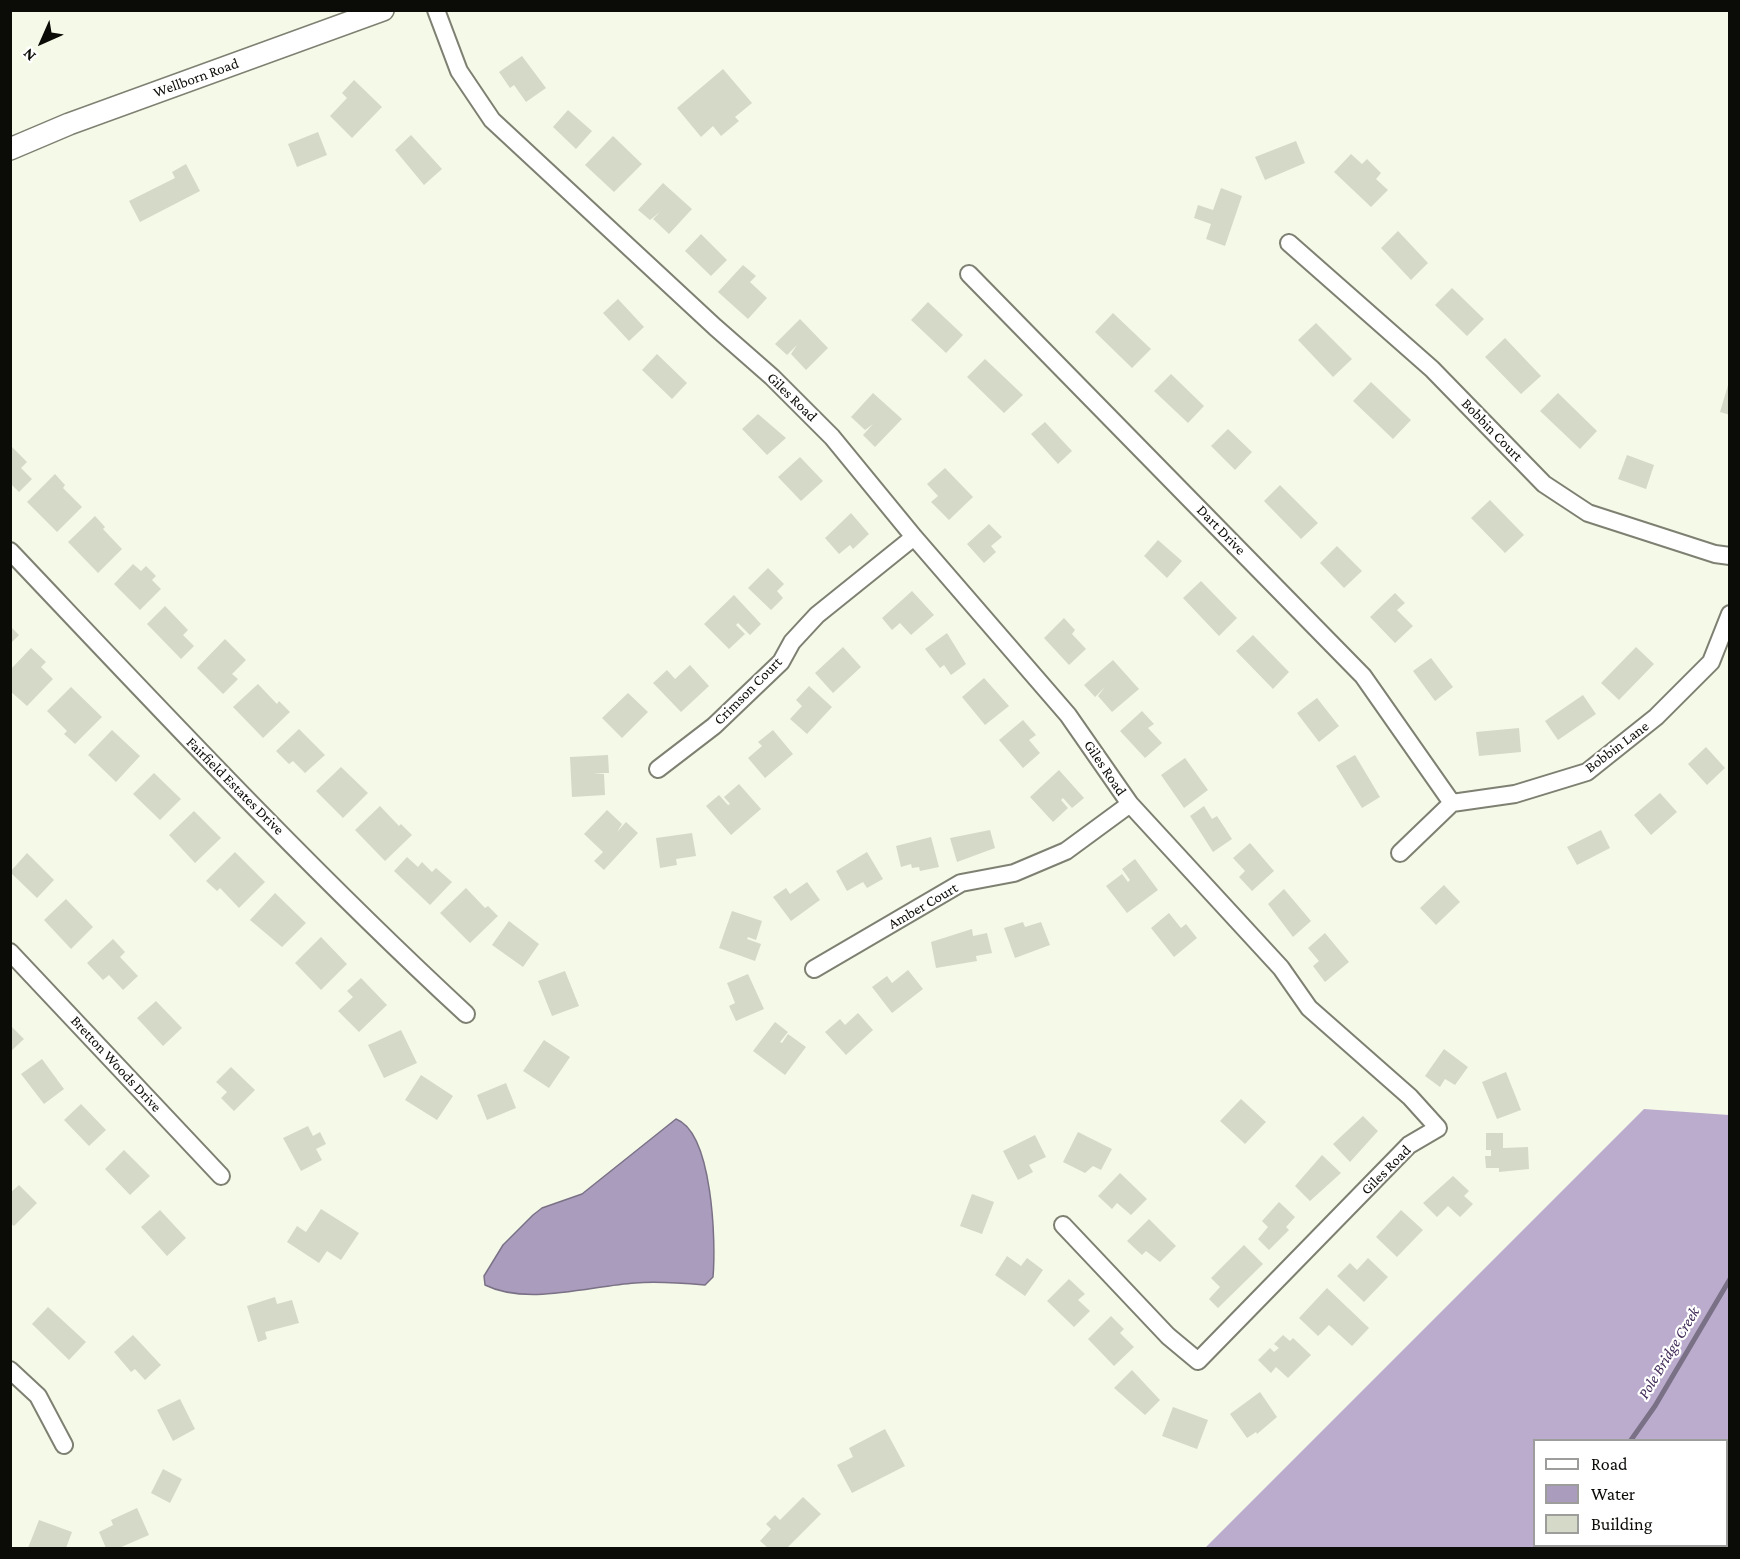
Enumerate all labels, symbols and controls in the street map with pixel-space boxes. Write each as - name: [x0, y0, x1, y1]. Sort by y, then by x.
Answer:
- north arrow: [12, 12, 72, 72]
- text: N: [19, 45, 39, 65]
- street label: Wellborn Road: [151, 54, 241, 102]
- street label: Giles Road: [763, 369, 821, 425]
- street label: Bobbin Court: [1458, 395, 1526, 465]
- street label: Dart Drive: [1193, 501, 1249, 559]
- street label: Crimson Court: [710, 653, 786, 729]
- street label: Bobbin Lane: [1582, 717, 1652, 777]
- street label: Fairfield Estates Drive: [182, 733, 288, 839]
- street label: Giles Road: [1080, 737, 1130, 799]
- street label: Amber Court: [885, 879, 961, 933]
- street label: Bretton Woods Drive: [67, 1012, 165, 1116]
- street label: Giles Road: [1357, 1141, 1415, 1199]
- water label: Pole Bridge Creek: [1634, 1304, 1704, 1402]
- legend: [1533, 1439, 1728, 1547]
- text: Road: [1591, 1454, 1628, 1474]
- text: Water: [1591, 1484, 1635, 1504]
- text: Building: [1591, 1514, 1652, 1534]

